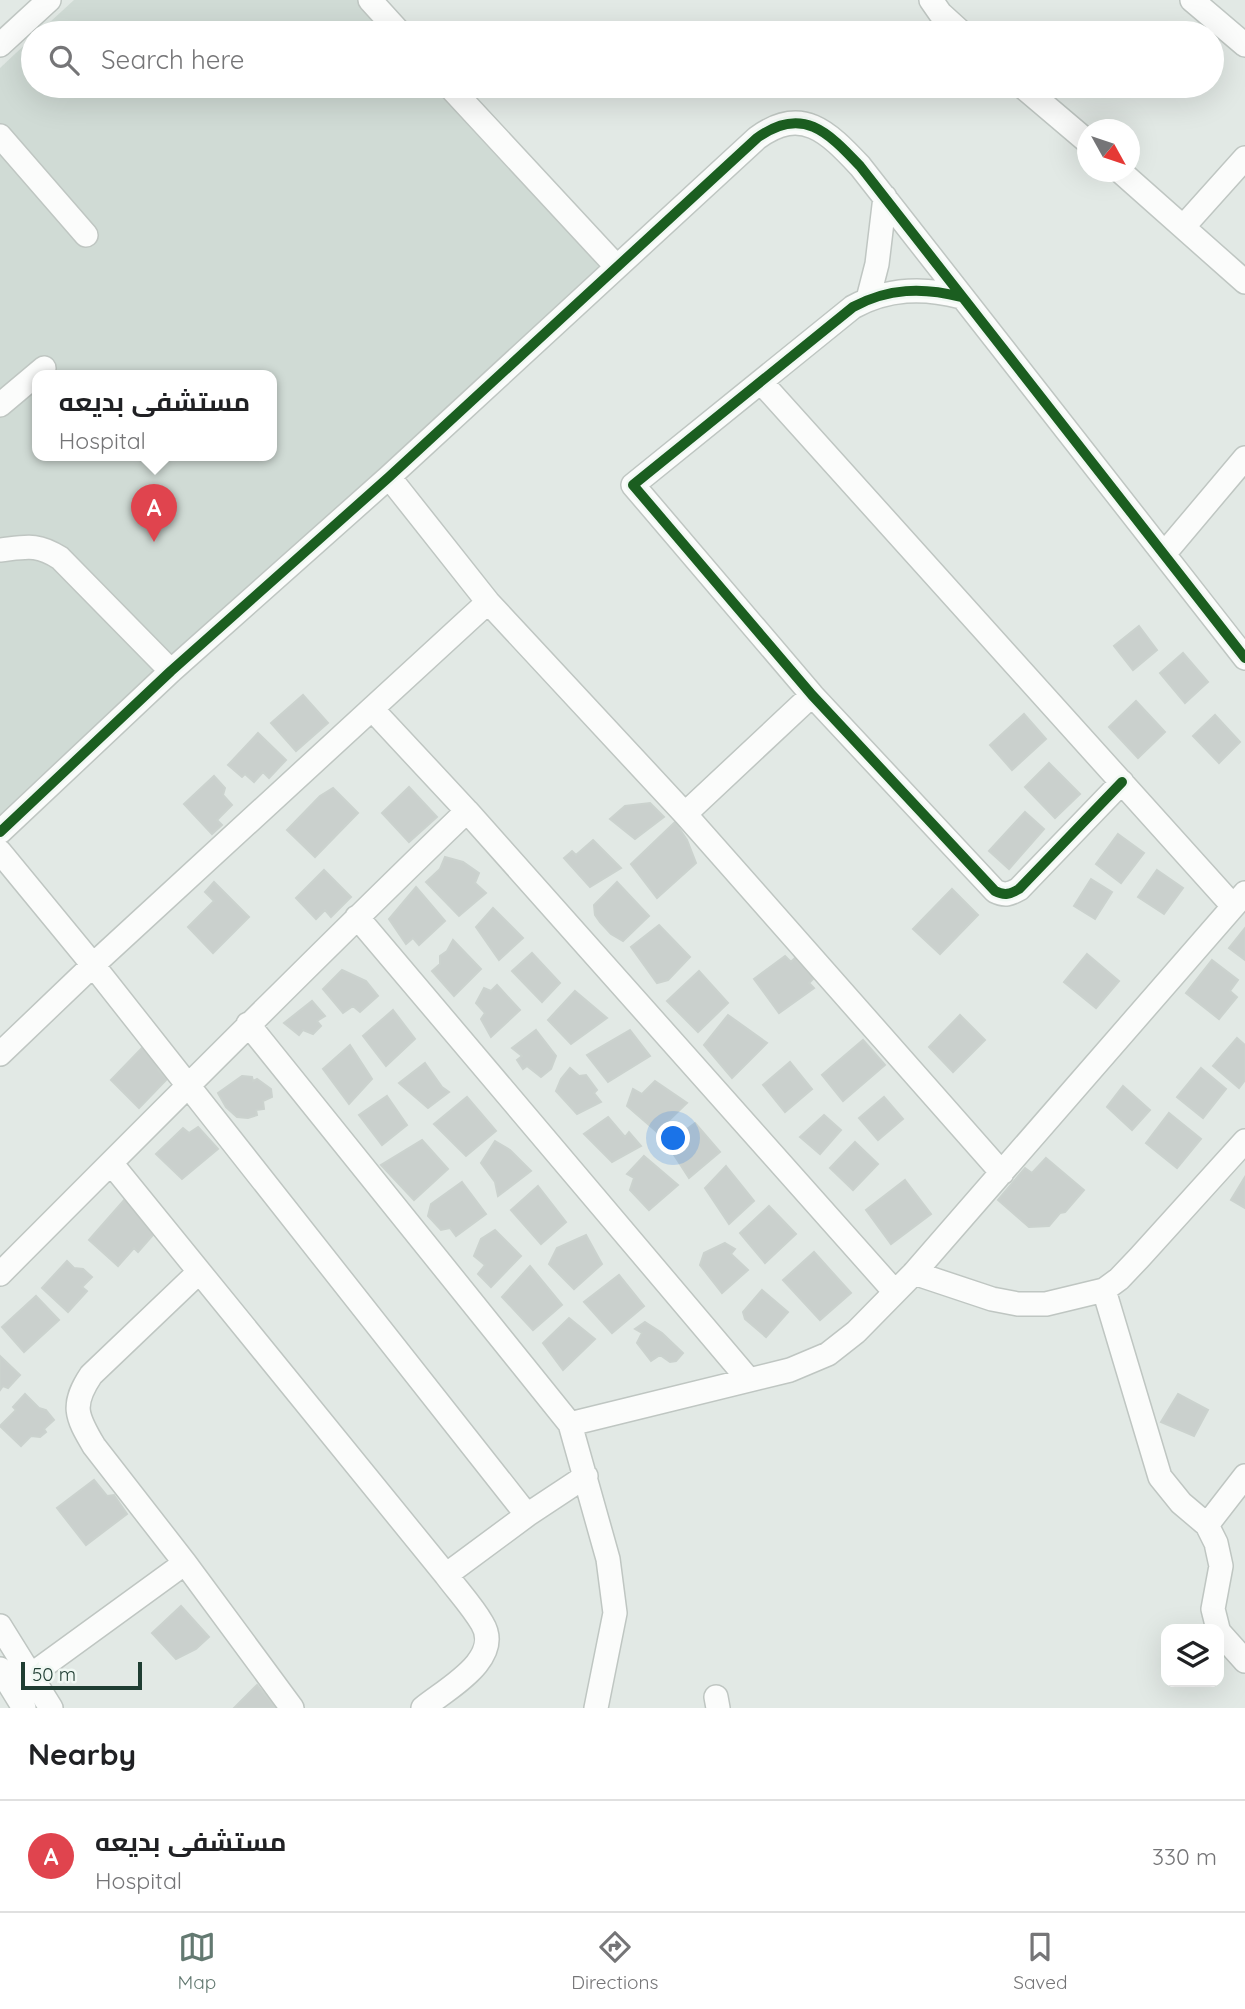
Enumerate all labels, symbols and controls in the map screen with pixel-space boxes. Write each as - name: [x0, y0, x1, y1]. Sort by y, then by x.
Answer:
- search box: [21, 21, 1224, 98]
- icon: search: [45, 41, 83, 79]
- text: Search here: [101, 43, 245, 76]
- north arrow: [1077, 119, 1140, 182]
- popup: [32, 370, 277, 461]
- text: مستشفى بديعه: [59, 385, 250, 418]
- text: Hospital: [59, 426, 146, 455]
- pin: A: [131, 484, 177, 542]
- your location: [656, 1121, 690, 1155]
- map controls: [1161, 1624, 1224, 1687]
- button: layers: [1161, 1624, 1224, 1687]
- scale bar: [21, 1659, 142, 1691]
- text: 50 m: [32, 1662, 76, 1686]
- text: Nearby: [28, 1735, 136, 1773]
- text: مستشفى بديعه: [95, 1825, 286, 1858]
- text: A: [44, 1842, 58, 1871]
- text: 330 m: [1152, 1842, 1217, 1871]
- text: Hospital: [95, 1866, 182, 1895]
- tab: Map: [178, 1928, 216, 1994]
- tab: Directions: [571, 1928, 658, 1994]
- tab: Saved: [1013, 1928, 1068, 1994]

